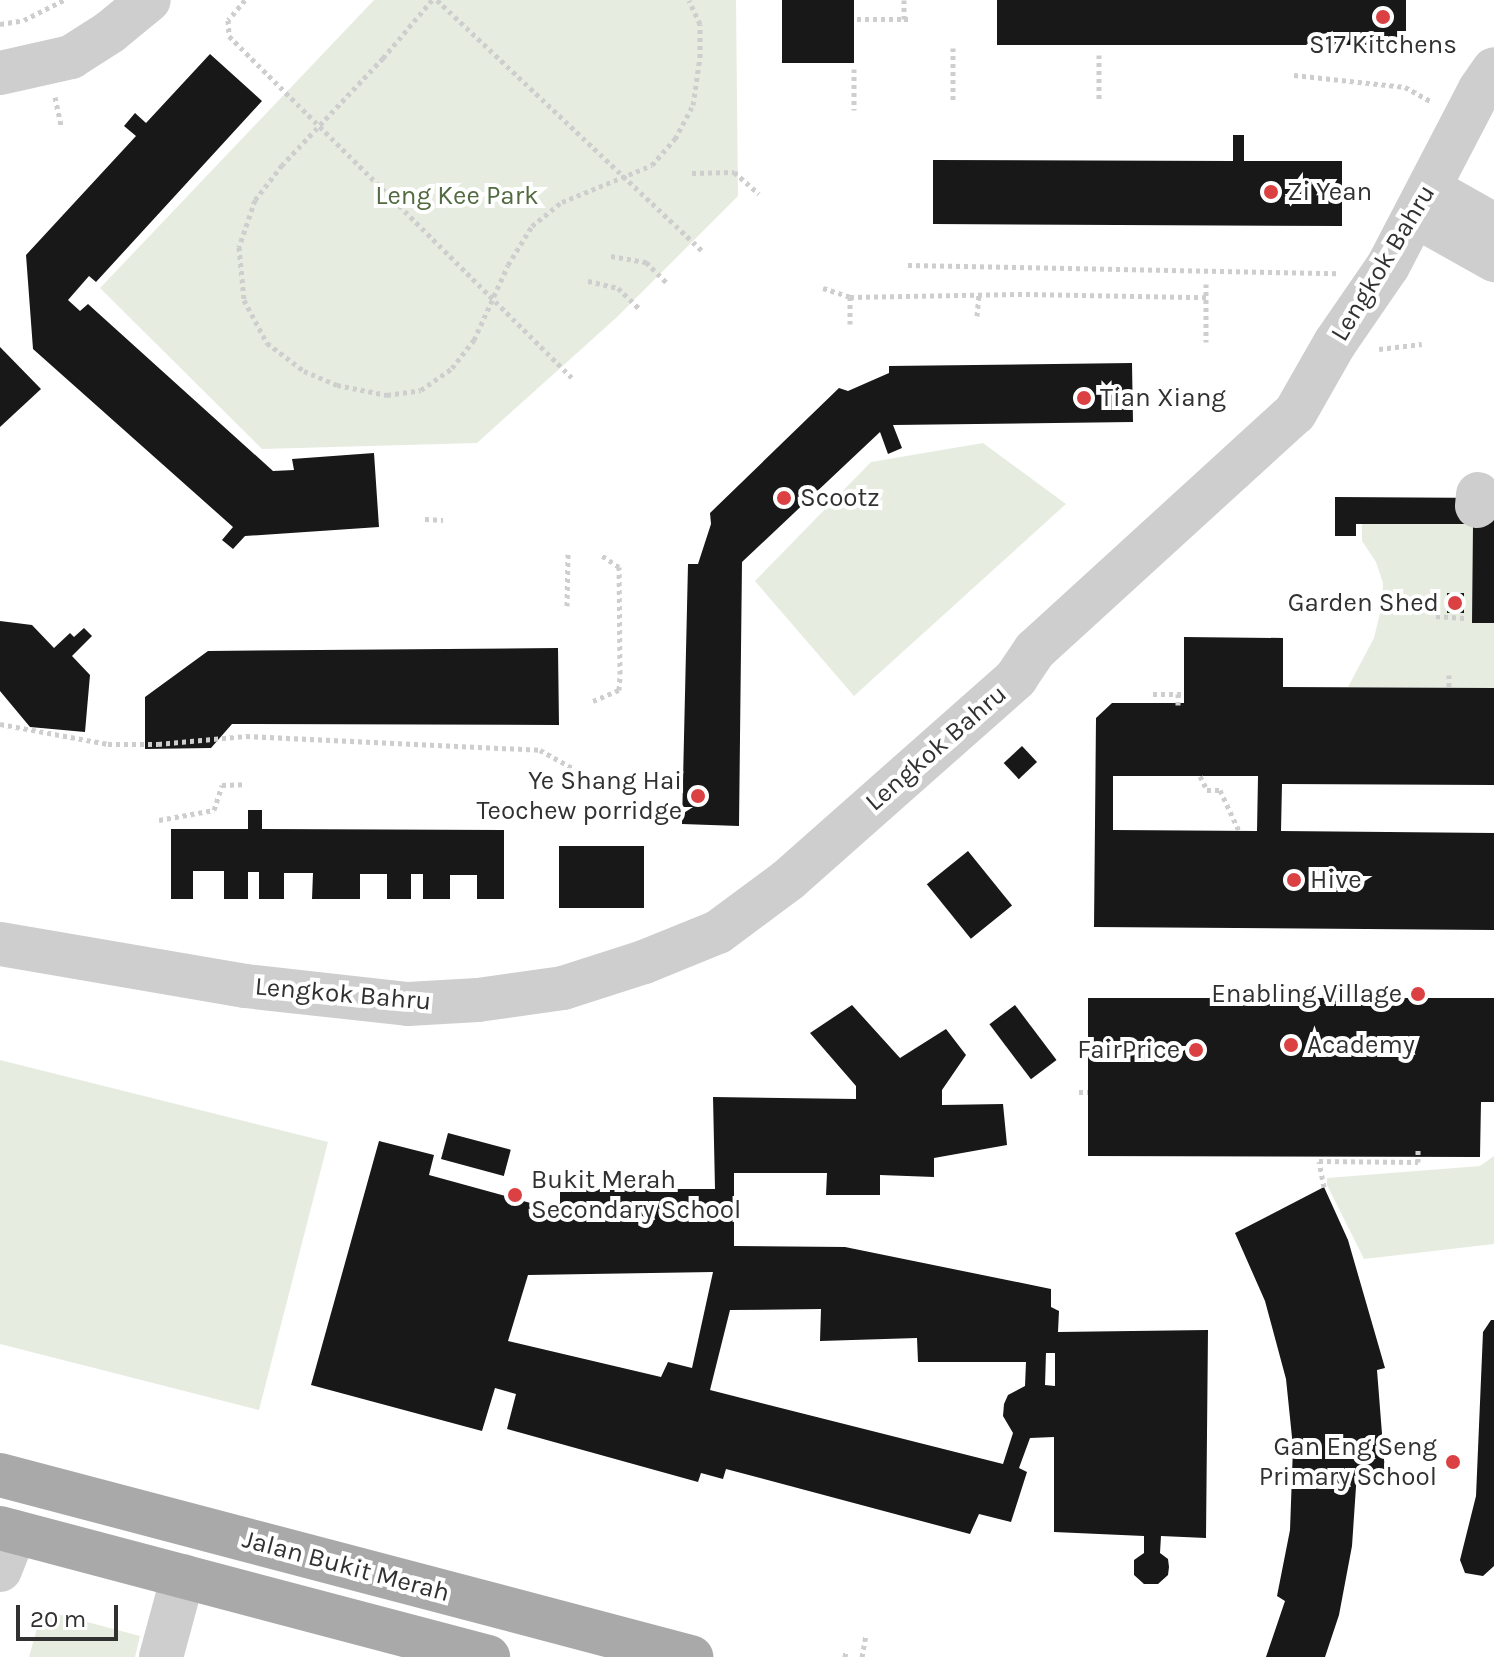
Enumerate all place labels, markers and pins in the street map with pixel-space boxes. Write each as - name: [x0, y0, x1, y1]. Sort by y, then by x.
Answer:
- marker: S17 Kitchens: [1374, 8, 1392, 26]
- place label: S17 Kitchens: [1309, 29, 1457, 61]
- place label: Zi Yean: [1287, 176, 1372, 208]
- marker: Zi Yean: [1262, 183, 1280, 201]
- place label: Tian Xiang: [1100, 382, 1226, 414]
- marker: Tian Xiang: [1075, 389, 1093, 407]
- place label: Scootz: [800, 482, 880, 514]
- marker: Scootz: [775, 489, 793, 507]
- place label: Garden Shed: [1288, 587, 1439, 619]
- marker: Garden Shed: [1446, 594, 1464, 612]
- place label: Ye Shang Hai Teochew porridge: [477, 765, 682, 826]
- marker: Ye Shang Hai Teochew porridge: [689, 787, 707, 805]
- place label: Hive: [1310, 864, 1362, 896]
- marker: Hive: [1285, 871, 1303, 889]
- place label: Enabling Village: [1211, 978, 1402, 1010]
- marker: Enabling Village: [1409, 985, 1427, 1003]
- place label: Academy: [1307, 1029, 1415, 1061]
- place label: FairPrice: [1077, 1034, 1180, 1066]
- marker: Academy: [1282, 1036, 1300, 1054]
- marker: FairPrice: [1187, 1041, 1205, 1059]
- place label: Bukit Merah Secondary School: [531, 1164, 741, 1226]
- marker: Bukit Merah Secondary School: [506, 1186, 524, 1204]
- place label: Gan Eng Seng Primary School: [1259, 1431, 1437, 1492]
- marker: Gan Eng Seng Primary School: [1444, 1453, 1462, 1471]

